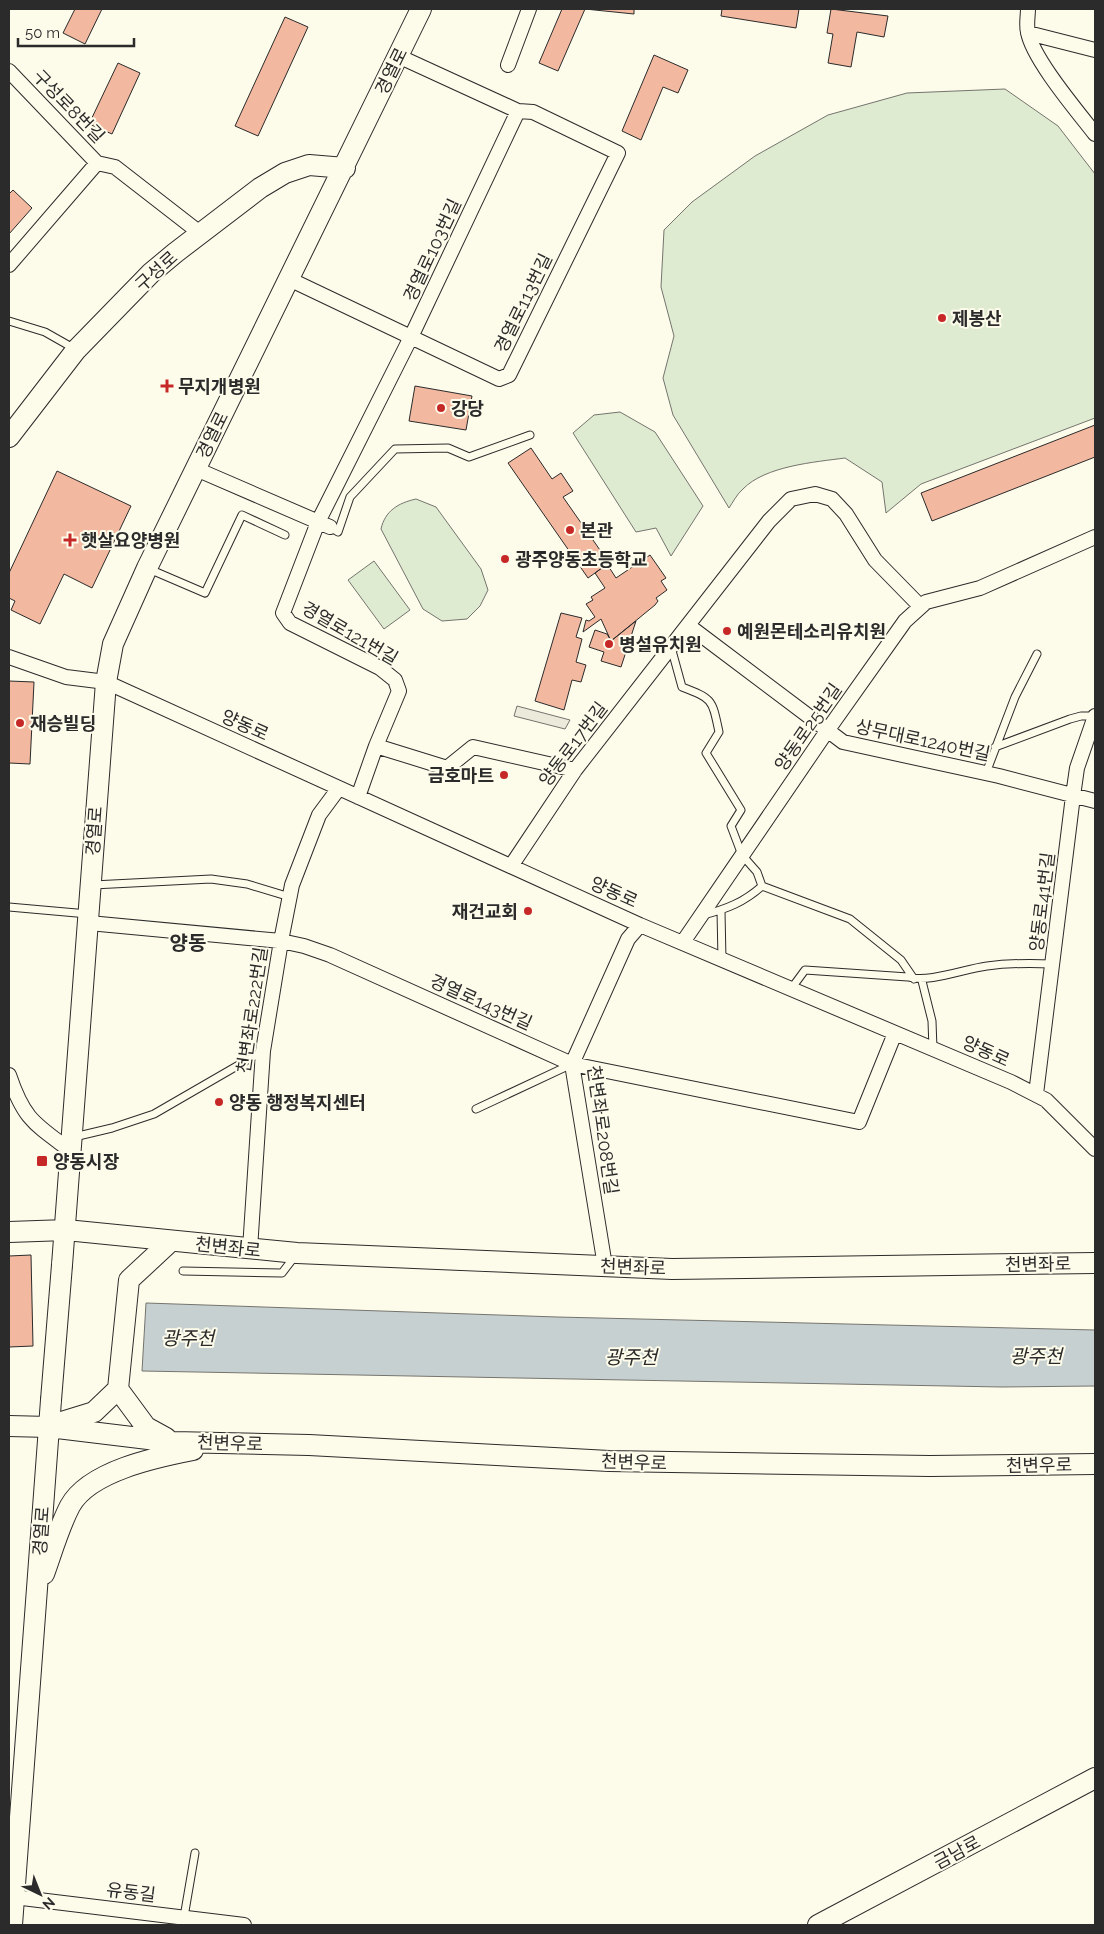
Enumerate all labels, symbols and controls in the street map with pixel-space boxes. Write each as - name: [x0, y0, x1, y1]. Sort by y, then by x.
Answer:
- scale bar: [18, 15, 134, 47]
- text: 50 m: [25, 24, 60, 42]
- street label: 경열로: [371, 44, 411, 98]
- street label: 구성로8번길: [29, 65, 109, 147]
- street label: 경열로103번길: [399, 195, 465, 305]
- street label: 구성로: [131, 247, 181, 295]
- street label: 경열로113번길: [490, 250, 556, 356]
- place label: 제봉산: [952, 308, 1002, 329]
- marker: 제봉산: [936, 312, 948, 324]
- place label: 무지개병원: [178, 376, 261, 397]
- marker: 무지개병원: [160, 379, 174, 393]
- place label: 강당: [451, 398, 484, 419]
- marker: 강당: [435, 402, 447, 414]
- street label: 경열로: [192, 408, 232, 462]
- place label: 본관: [580, 520, 614, 541]
- marker: 본관: [564, 524, 576, 536]
- place label: 햇살요양병원: [81, 530, 180, 551]
- marker: 햇살요양병원: [63, 533, 77, 547]
- place label: 광주양동초등학교: [515, 549, 647, 570]
- marker: 광주양동초등학교: [499, 553, 511, 565]
- street label: 경열로121번길: [298, 597, 402, 669]
- place label: 예원몬테소리유치원: [737, 621, 886, 642]
- marker: 예원몬테소리유치원: [721, 625, 733, 637]
- place label: 병설유치원: [619, 634, 702, 655]
- marker: 병설유치원: [603, 638, 615, 650]
- street label: 양동로25번길: [770, 679, 846, 775]
- street label: 양동로17번길: [535, 698, 611, 790]
- street label: 양동로: [218, 705, 272, 745]
- place label: 재승빌딩: [30, 713, 96, 734]
- street label: 상무대로1240번길: [854, 715, 992, 765]
- marker: 재승빌딩: [14, 717, 26, 729]
- place label: 금호마트: [428, 765, 494, 786]
- marker: 금호마트: [498, 769, 510, 781]
- street label: 경열로: [82, 805, 106, 857]
- street label: 양동로41번길: [1025, 851, 1059, 953]
- street label: 양동로: [587, 872, 641, 912]
- place label: 재건교회: [452, 901, 518, 922]
- marker: 재건교회: [522, 905, 534, 917]
- district label: 양동: [170, 931, 206, 955]
- street label: 천변좌로222번길: [233, 945, 271, 1075]
- street label: 경열로143번길: [427, 970, 535, 1034]
- street label: 양동로: [959, 1031, 1013, 1071]
- street label: 천변좌로208번길: [584, 1064, 622, 1196]
- place label: 양동 행정복지센터: [229, 1092, 366, 1113]
- marker: 양동 행정복지센터: [213, 1096, 225, 1108]
- place label: 양동시장: [53, 1151, 120, 1172]
- marker: 양동시장: [35, 1154, 49, 1168]
- street label: 천변좌로: [194, 1233, 262, 1261]
- street label: 천변좌로: [1005, 1253, 1071, 1275]
- street label: 천변좌로: [600, 1255, 666, 1279]
- water label: 광주천: [162, 1327, 216, 1349]
- water label: 광주천: [1010, 1345, 1064, 1367]
- water label: 광주천: [605, 1346, 659, 1368]
- street label: 천변우로: [197, 1431, 263, 1455]
- street label: 천변우로: [601, 1450, 667, 1474]
- street label: 천변우로: [1006, 1454, 1072, 1476]
- street label: 경열로: [29, 1505, 53, 1557]
- street label: 금남로: [930, 1831, 984, 1873]
- north arrow: [15, 1869, 65, 1919]
- street label: 유동길: [105, 1879, 157, 1905]
- text: N: [40, 1894, 58, 1913]

